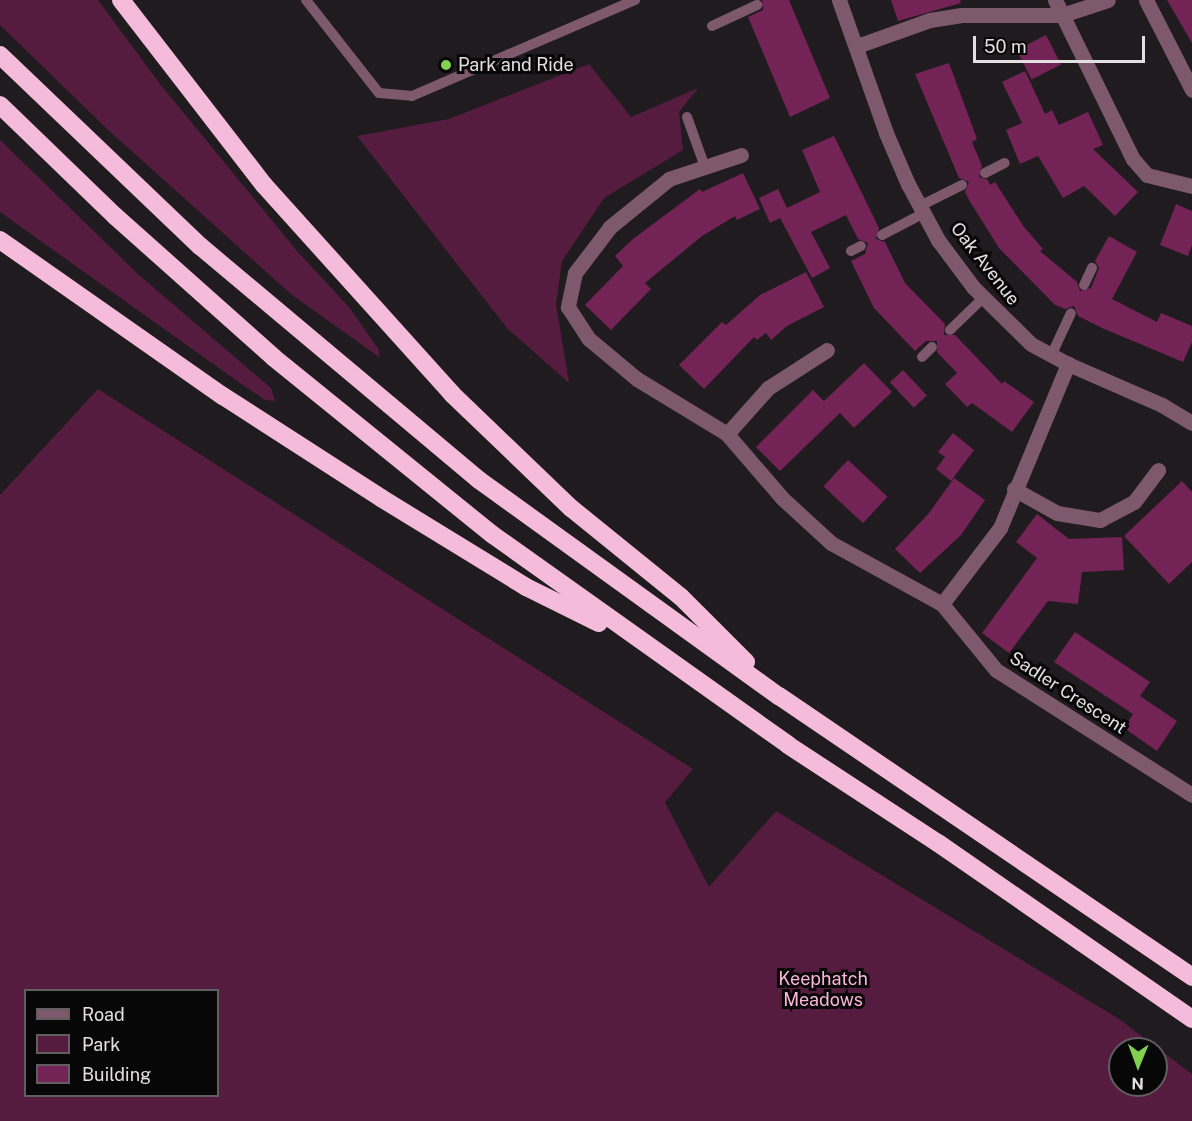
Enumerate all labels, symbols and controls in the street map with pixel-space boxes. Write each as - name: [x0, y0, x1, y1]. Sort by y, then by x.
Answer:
- scale bar: [976, 24, 1148, 62]
- text: 50 m: [984, 36, 1027, 57]
- place label: Park and Ride: [458, 54, 574, 76]
- marker: Park and Ride: [439, 58, 453, 72]
- street label: Oak Avenue: [946, 218, 1024, 310]
- street label: Sadler Crescent: [1006, 647, 1130, 739]
- park label: Keephatch Meadows: [778, 969, 868, 1012]
- legend: [24, 989, 219, 1097]
- text: Road: [82, 1004, 125, 1025]
- text: Park: [82, 1034, 120, 1055]
- north arrow: [1108, 1037, 1168, 1097]
- text: Building: [82, 1064, 151, 1085]
- text: N: [1131, 1074, 1144, 1093]

